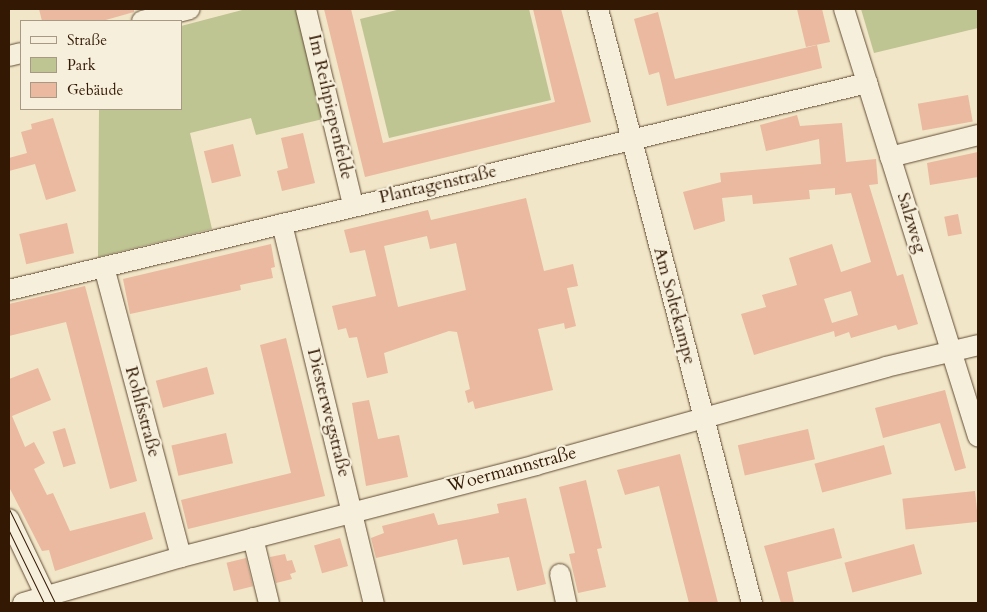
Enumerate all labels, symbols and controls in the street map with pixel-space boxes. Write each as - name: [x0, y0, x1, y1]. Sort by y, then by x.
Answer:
- legend: [20, 20, 182, 110]
- text: Straße: [67, 30, 107, 50]
- street label: Im Reihpiepenfelde: [303, 32, 357, 182]
- text: Park: [67, 55, 96, 75]
- text: Gebäude: [67, 80, 123, 100]
- street label: Plantagenstraße: [377, 161, 499, 209]
- street label: Salzweg: [892, 190, 930, 256]
- street label: Am Soltekampe: [648, 245, 700, 367]
- street label: Diesterwegstraße: [302, 346, 354, 480]
- street label: Rohlfsstraße: [120, 364, 164, 460]
- street label: Woermannstraße: [445, 442, 579, 498]

